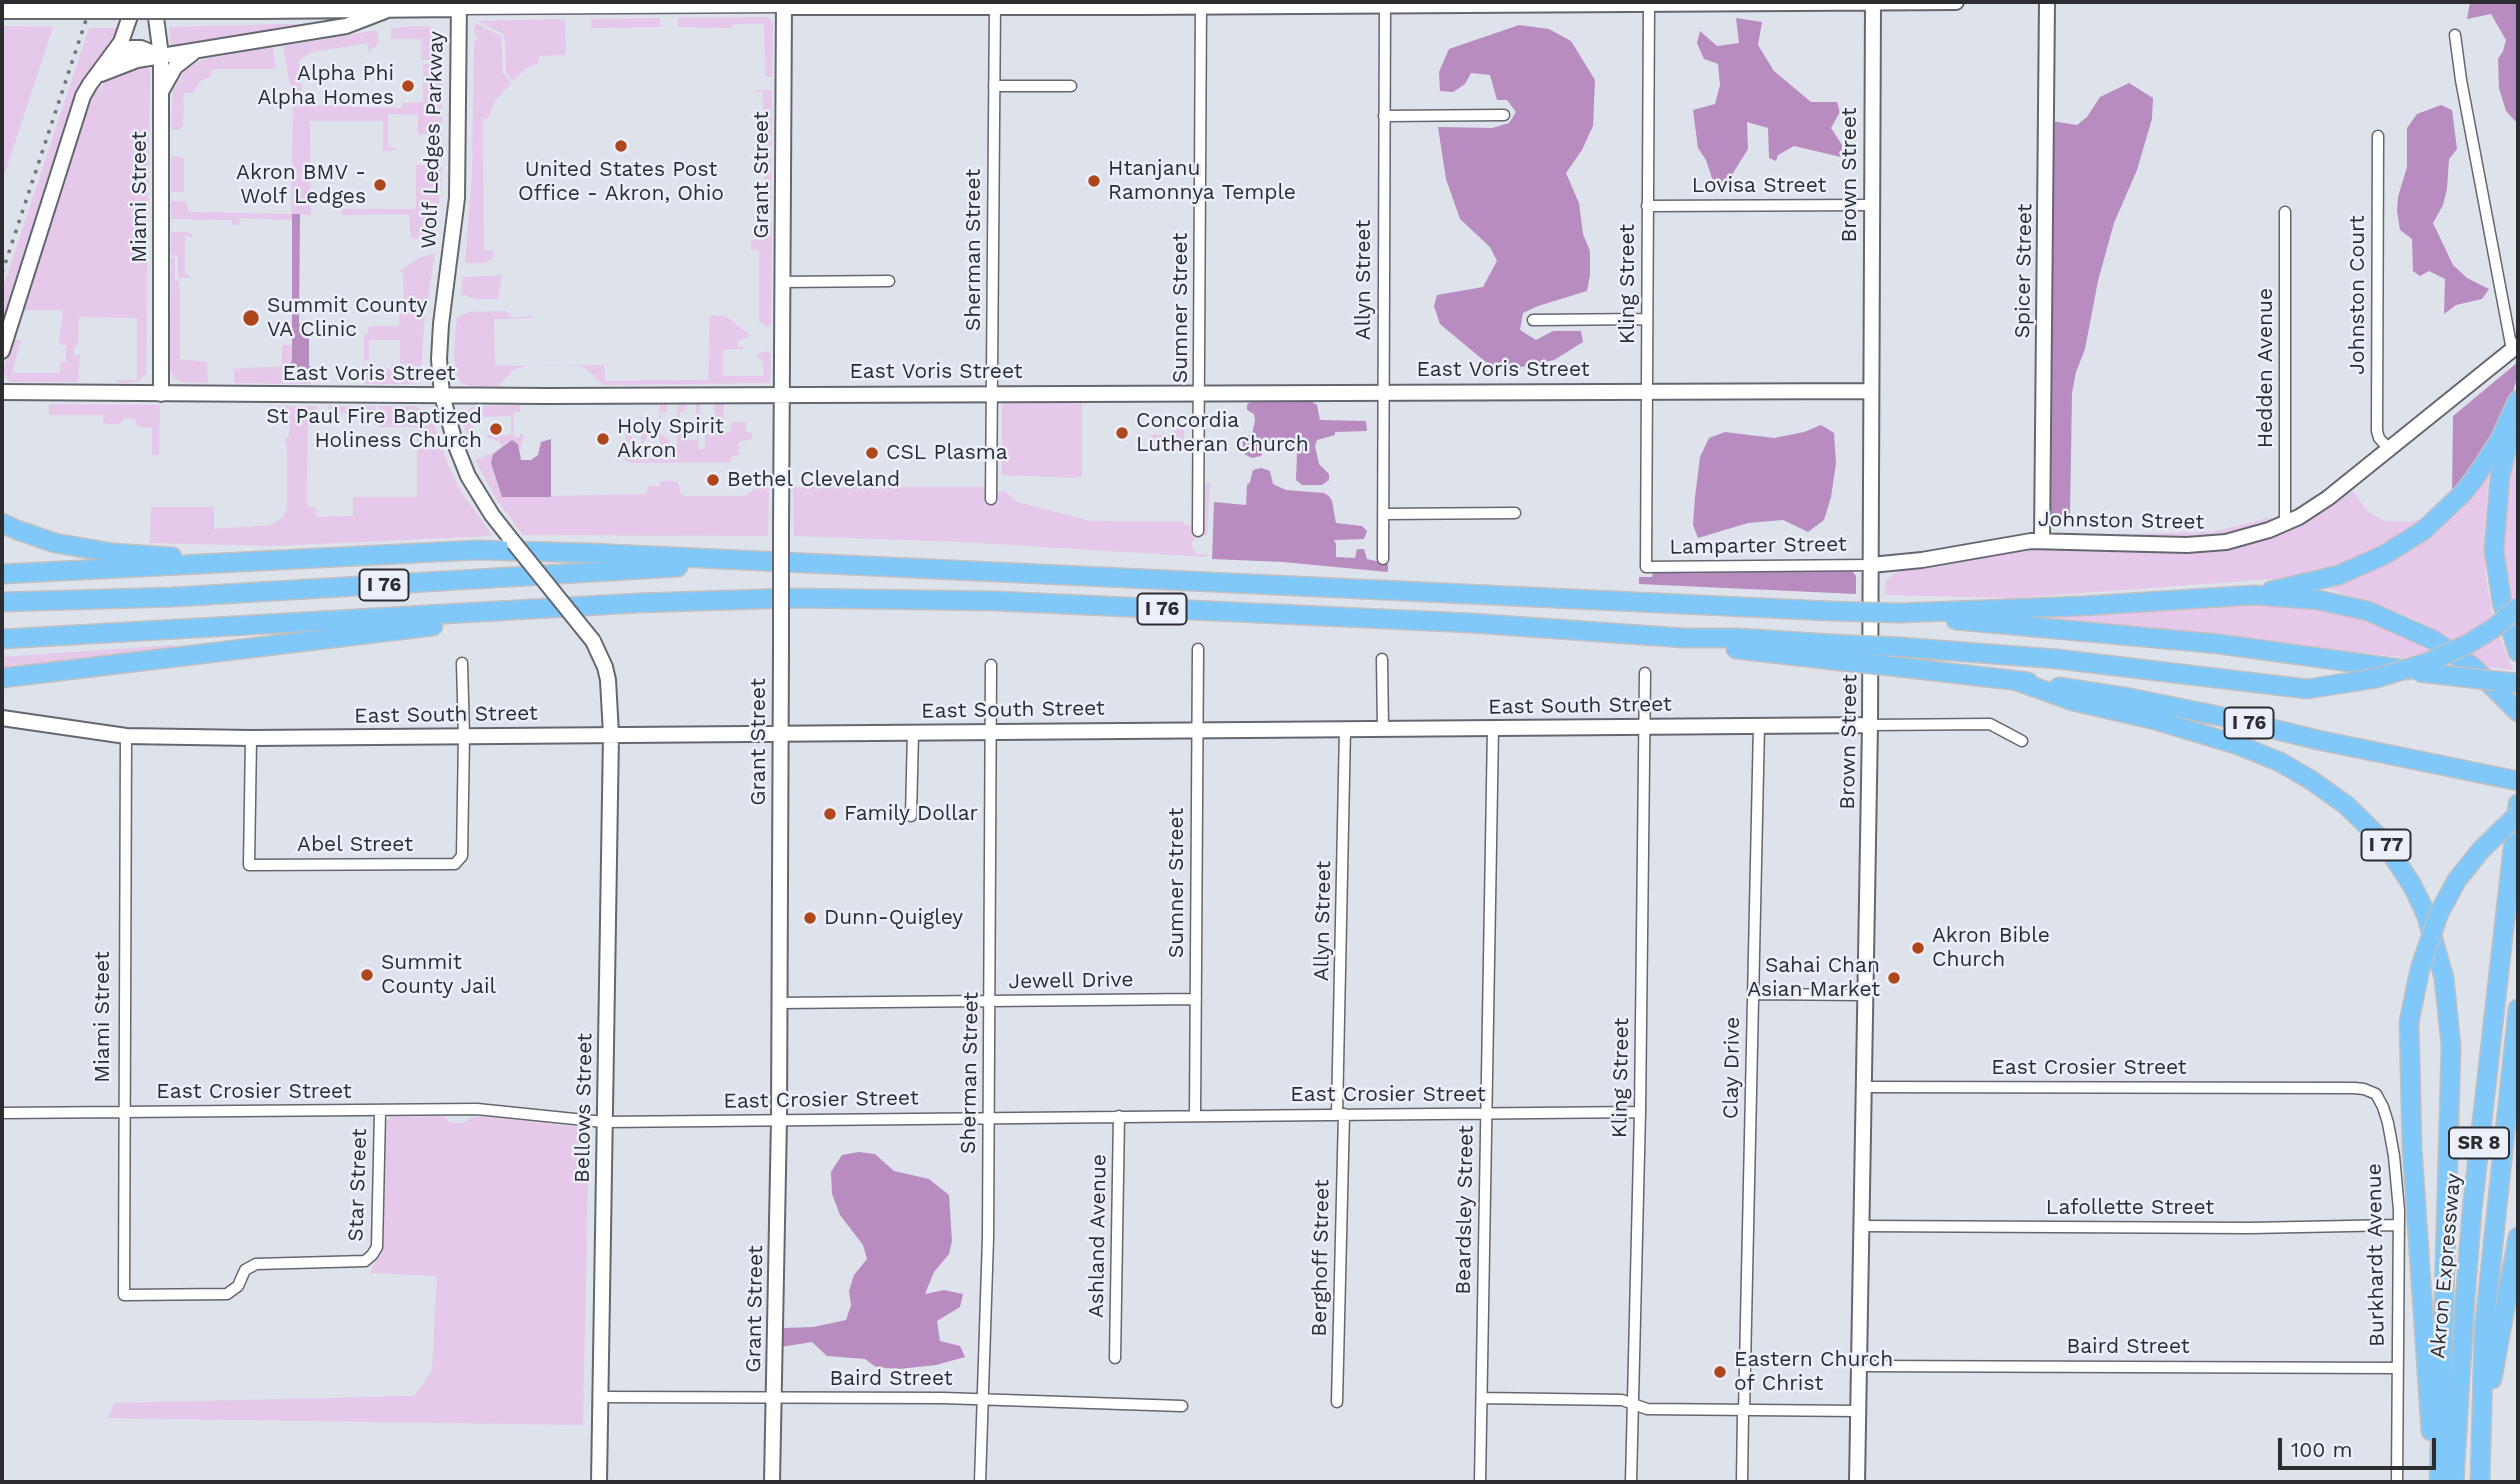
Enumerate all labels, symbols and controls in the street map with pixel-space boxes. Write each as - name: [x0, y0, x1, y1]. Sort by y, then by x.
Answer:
- street label: Wolf Ledges Parkway: [417, 31, 449, 249]
- place label: Alpha Phi Alpha Homes: [257, 61, 394, 111]
- marker: Alpha Phi Alpha Homes: [400, 78, 416, 94]
- street label: Brown Street: [1837, 107, 1863, 243]
- street label: Grant Street: [749, 111, 775, 239]
- street label: Miami Street: [127, 131, 153, 263]
- marker: United States Post Office - Akron, Ohio: [613, 138, 629, 154]
- place label: Htanjanu Ramonnya Temple: [1108, 156, 1296, 206]
- place label: United States Post Office - Akron, Ohio: [518, 157, 724, 207]
- place label: Akron BMV - Wolf Ledges: [236, 160, 366, 210]
- street label: Sherman Street: [961, 169, 987, 331]
- marker: Htanjanu Ramonnya Temple: [1086, 173, 1102, 189]
- street label: Lovisa Street: [1692, 173, 1826, 199]
- marker: Akron BMV - Wolf Ledges: [372, 177, 388, 193]
- street label: Spicer Street: [2010, 203, 2038, 339]
- street label: Johnston Court: [2345, 215, 2371, 375]
- street label: Allyn Street: [1351, 220, 1377, 340]
- street label: Kling Street: [1615, 224, 1641, 344]
- street label: Sumner Street: [1168, 233, 1194, 383]
- street label: Hedden Avenue: [2253, 288, 2279, 448]
- place label: Summit County VA Clinic: [267, 293, 427, 343]
- marker: Summit County VA Clinic: [241, 308, 261, 328]
- street label: East Voris Street: [1416, 357, 1590, 383]
- street label: East Voris Street: [849, 359, 1023, 385]
- street label: East Voris Street: [282, 361, 456, 387]
- place label: St Paul Fire Baptized Holiness Church: [266, 404, 482, 454]
- place label: Concordia Lutheran Church: [1136, 408, 1309, 458]
- place label: Holy Spirit Akron: [617, 414, 724, 464]
- marker: St Paul Fire Baptized Holiness Church: [488, 421, 504, 437]
- marker: Concordia Lutheran Church: [1114, 425, 1130, 441]
- marker: Holy Spirit Akron: [595, 431, 611, 447]
- place label: CSL Plasma: [886, 440, 1008, 466]
- marker: CSL Plasma: [864, 445, 880, 461]
- place label: Bethel Cleveland: [727, 467, 900, 493]
- marker: Bethel Cleveland: [705, 472, 721, 488]
- street label: Johnston Street: [2038, 507, 2204, 535]
- street label: Lamparter Street: [1669, 532, 1847, 560]
- road number: I 76: [360, 570, 408, 600]
- road number: I 76: [1138, 594, 1186, 624]
- street label: Brown Street: [1835, 674, 1863, 810]
- street label: Grant Street: [746, 678, 772, 806]
- street label: East South Street: [1488, 692, 1672, 720]
- street label: East South Street: [921, 696, 1105, 724]
- street label: East South Street: [354, 701, 538, 729]
- road number: I 76: [2224, 708, 2274, 738]
- place label: Family Dollar: [844, 801, 978, 827]
- marker: Family Dollar: [822, 806, 838, 822]
- street label: Sumner Street: [1164, 808, 1190, 958]
- road number: I 77: [2362, 830, 2410, 860]
- street label: Abel Street: [297, 832, 413, 858]
- street label: Allyn Street: [1309, 861, 1337, 981]
- place label: Dunn-Quigley: [824, 905, 963, 931]
- marker: Dunn-Quigley: [802, 910, 818, 926]
- place label: Akron Bible Church: [1932, 923, 2050, 973]
- marker: Akron Bible Church: [1910, 940, 1926, 956]
- place label: Summit County Jail: [381, 950, 496, 1000]
- street label: Miami Street: [90, 951, 116, 1083]
- place label: Sahai Chan Asian Market: [1747, 953, 1880, 1003]
- marker: Summit County Jail: [359, 967, 375, 983]
- street label: Jewell Drive: [1008, 967, 1134, 995]
- marker: Sahai Chan Asian Market: [1886, 970, 1902, 986]
- street label: Sherman Street: [956, 992, 984, 1154]
- street label: Clay Drive: [1719, 1017, 1745, 1119]
- street label: Kling Street: [1607, 1018, 1635, 1138]
- street label: Bellows Street: [570, 1033, 598, 1183]
- street label: East Crosier Street: [1991, 1055, 2187, 1081]
- street label: East Crosier Street: [156, 1079, 352, 1105]
- street label: East Crosier Street: [1290, 1082, 1486, 1108]
- street label: East Crosier Street: [723, 1086, 919, 1114]
- street label: Beardsley Street: [1451, 1125, 1479, 1295]
- street label: Star Street: [343, 1128, 373, 1242]
- road number: SR 8: [2449, 1128, 2509, 1158]
- street label: Ashland Avenue: [1084, 1154, 1112, 1318]
- street label: Burkhardt Avenue: [2362, 1163, 2390, 1347]
- street label: Akron Expressway: [2425, 1172, 2467, 1360]
- street label: Berghoff Street: [1307, 1179, 1335, 1337]
- street label: Lafollette Street: [2046, 1195, 2214, 1221]
- street label: Grant Street: [741, 1245, 769, 1373]
- street label: Baird Street: [2067, 1334, 2189, 1360]
- place label: Eastern Church of Christ: [1734, 1347, 1893, 1397]
- marker: Eastern Church of Christ: [1712, 1364, 1728, 1380]
- street label: Baird Street: [830, 1366, 952, 1392]
- scale bar: [2282, 1424, 2440, 1468]
- text: 100 m: [2291, 1437, 2353, 1462]

